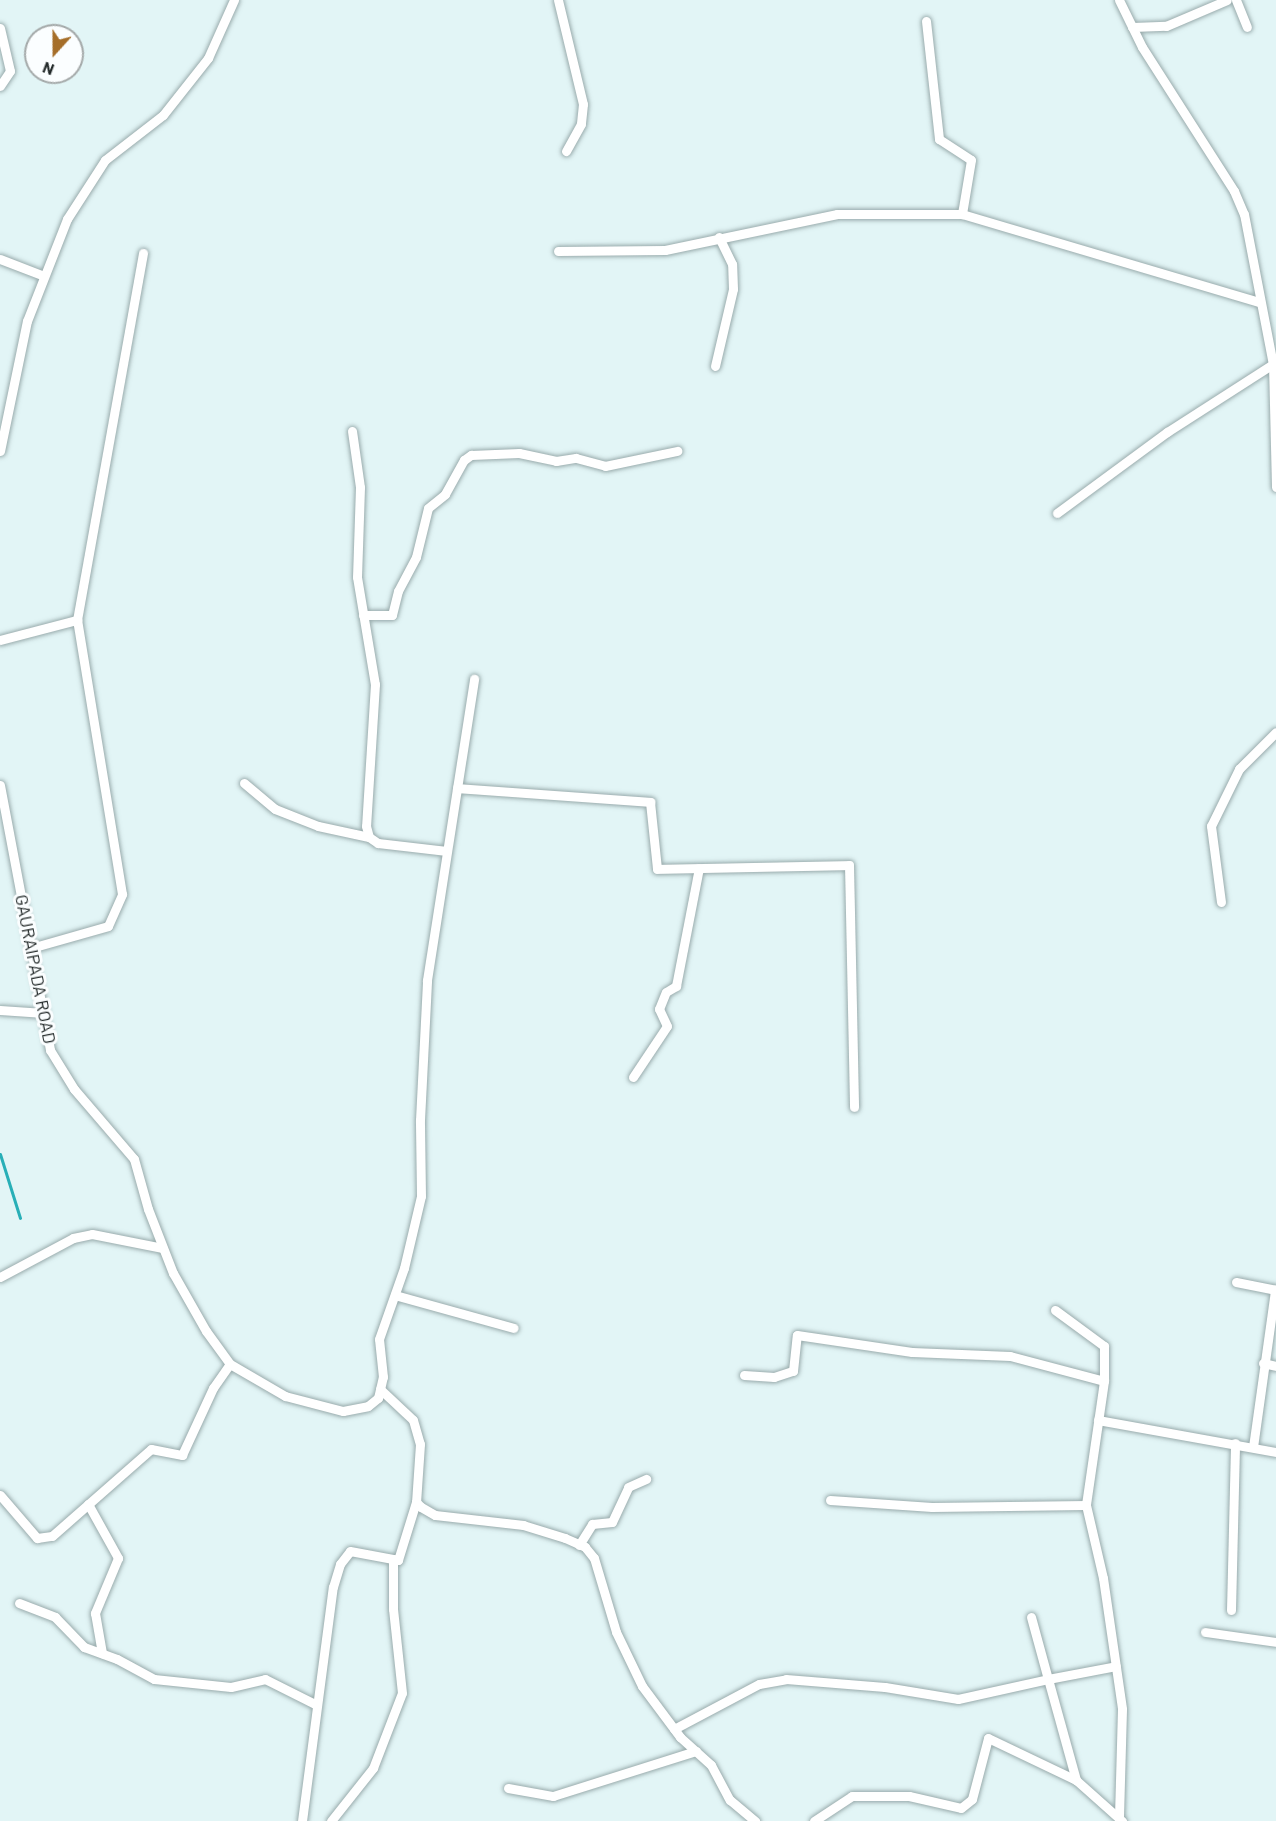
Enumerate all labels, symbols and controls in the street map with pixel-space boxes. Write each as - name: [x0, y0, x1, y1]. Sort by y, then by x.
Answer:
- north arrow: [24, 24, 84, 84]
- text: N: [40, 59, 56, 80]
- street label: GAURAIPADA ROAD: [11, 893, 61, 1045]

